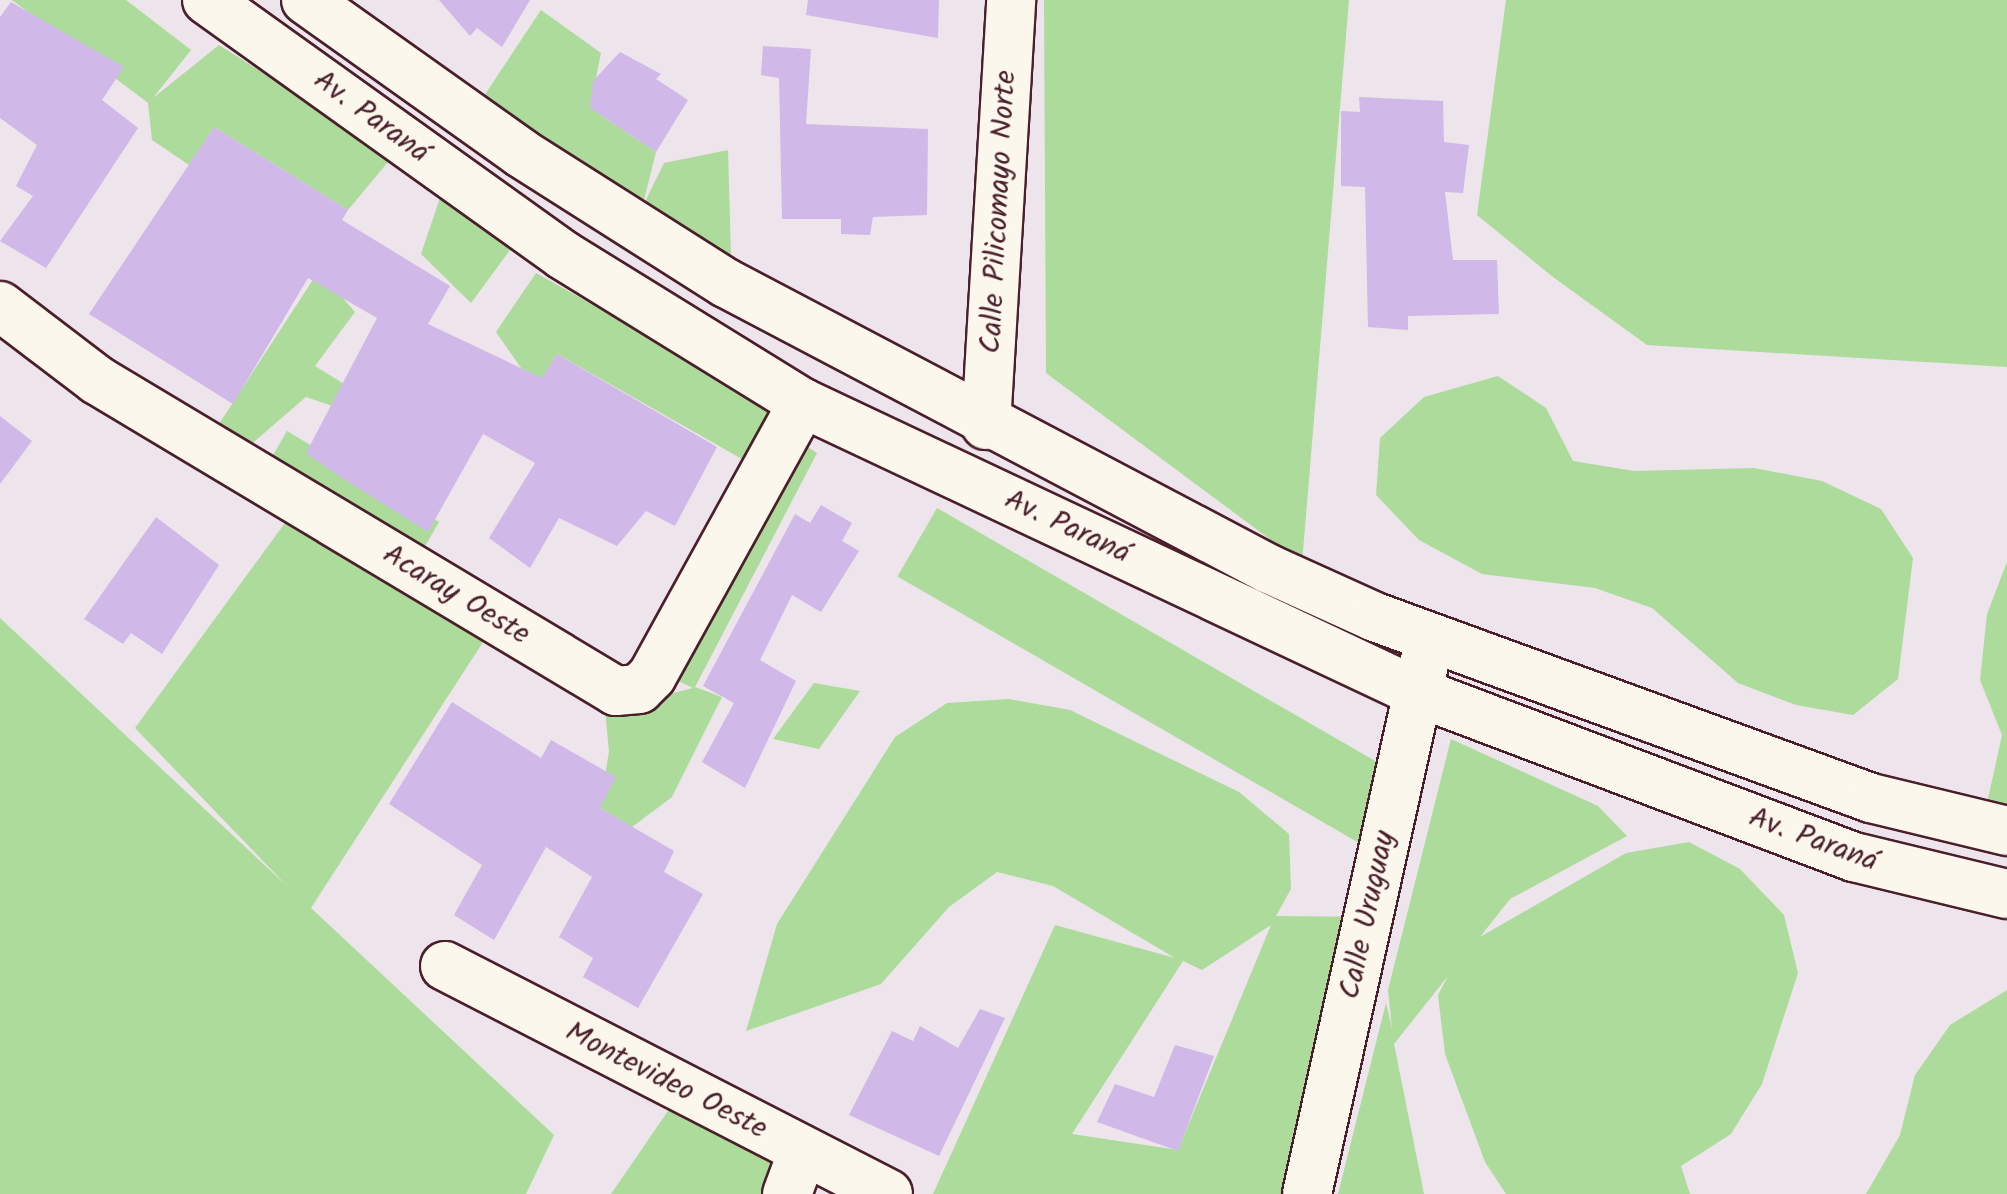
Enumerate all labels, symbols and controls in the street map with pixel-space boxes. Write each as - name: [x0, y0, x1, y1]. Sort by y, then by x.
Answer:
- street label: Av. Paraná: [306, 63, 436, 171]
- street label: Calle Pilicomayo Norte: [974, 69, 1024, 355]
- street label: Av. Paraná: [998, 482, 1136, 572]
- street label: Acaray Oeste: [376, 537, 536, 653]
- street label: Av. Paraná: [1744, 800, 1882, 880]
- street label: Calle Uruguay: [1333, 827, 1403, 1003]
- street label: Montevideo Oeste: [559, 1015, 773, 1147]

